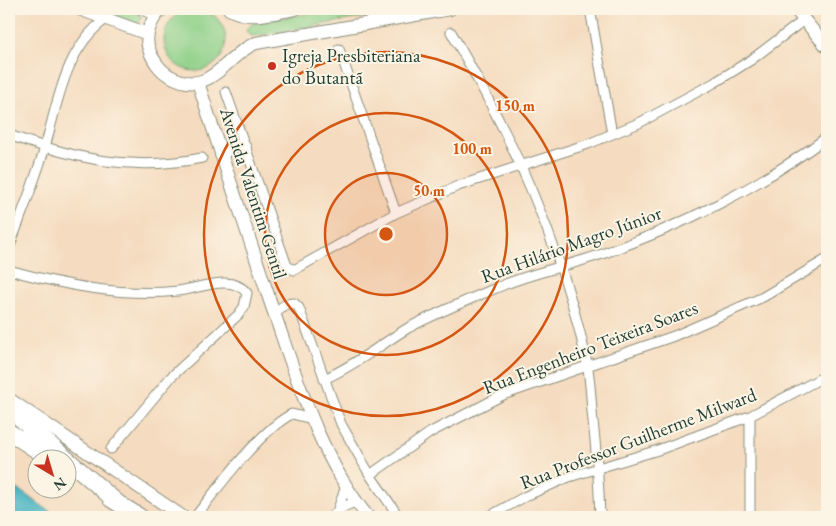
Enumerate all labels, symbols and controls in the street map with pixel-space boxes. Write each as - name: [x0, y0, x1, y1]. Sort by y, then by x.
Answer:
- place label: Igreja Presbiteriana do Butantã: [282, 43, 421, 90]
- marker: Igreja Presbiteriana do Butantã: [266, 60, 278, 72]
- text: 150 m: [495, 96, 535, 115]
- street label: Avenida Valentim Gentil: [214, 103, 293, 282]
- text: 100 m: [452, 139, 492, 158]
- text: 50 m: [413, 181, 445, 200]
- street label: Rua Hilário Magro Júnior: [477, 200, 666, 289]
- centre of rings: [377, 225, 395, 243]
- street label: Rua Engenheiro Teixeira Soares: [479, 295, 701, 400]
- street label: Rua Professor Guilherme Milward: [516, 382, 760, 495]
- north arrow: [28, 448, 78, 498]
- text: N: [49, 474, 70, 495]

